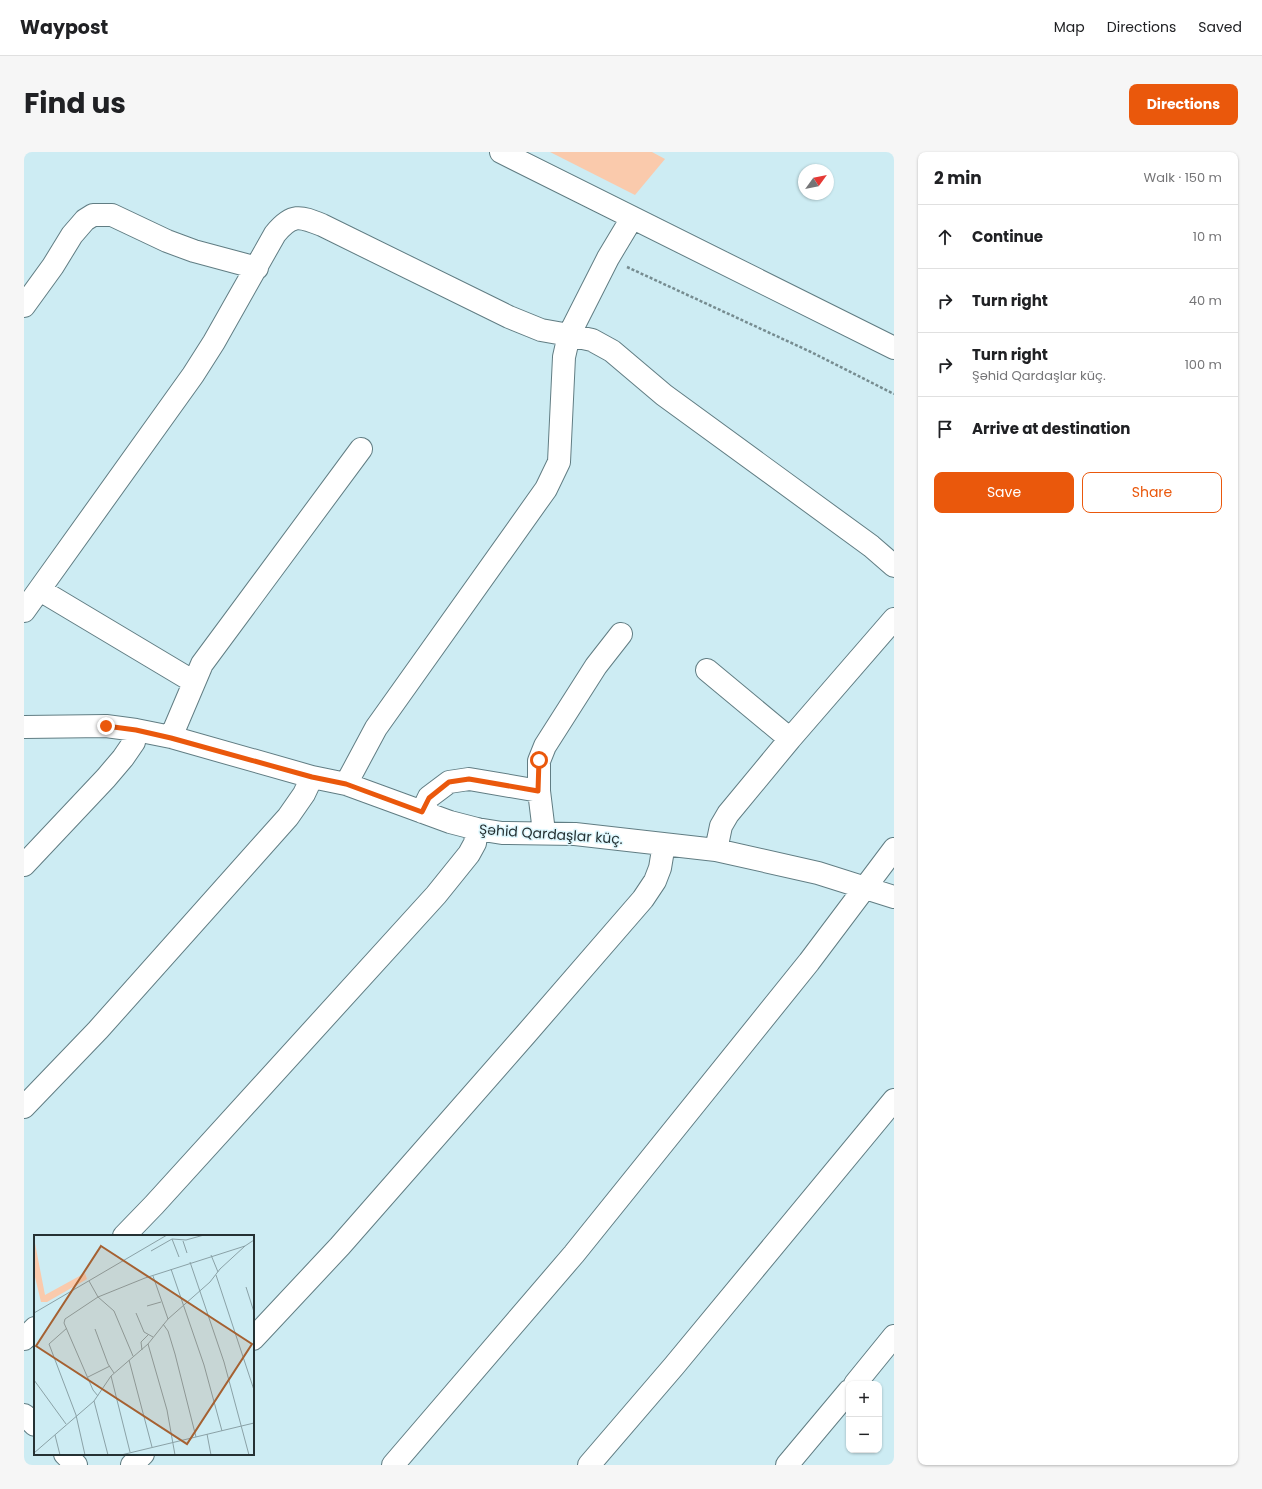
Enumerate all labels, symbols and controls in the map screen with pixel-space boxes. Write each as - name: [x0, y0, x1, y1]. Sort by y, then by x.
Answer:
- text: Waypost: [20, 14, 108, 41]
- text: Map: [1054, 17, 1085, 37]
- text: Directions: [1107, 17, 1176, 37]
- text: Saved: [1198, 17, 1242, 37]
- text: Find us: [24, 84, 126, 123]
- button: Directions: [1129, 84, 1238, 125]
- north arrow: [798, 164, 834, 200]
- text: 2 min: [934, 166, 982, 190]
- text: Walk · 150 m: [1144, 168, 1222, 187]
- icon: ahead: [934, 226, 956, 248]
- text: Continue: [972, 226, 1043, 247]
- text: 10 m: [1193, 227, 1222, 246]
- icon: right: [934, 290, 956, 312]
- text: Turn right: [972, 290, 1048, 311]
- text: 40 m: [1189, 291, 1222, 310]
- text: Turn right: [972, 344, 1048, 365]
- icon: right: [934, 354, 956, 376]
- text: 100 m: [1185, 355, 1222, 374]
- text: Şəhid Qardaşlar küç.: [972, 366, 1106, 385]
- icon: arrive: [934, 418, 956, 440]
- text: Arrive at destination: [972, 418, 1130, 439]
- button: Save: [934, 472, 1074, 513]
- button: Share: [1082, 472, 1222, 513]
- route end: [97, 717, 115, 735]
- route start: [530, 751, 548, 769]
- street label: Şəhid Qardaşlar küç.: [479, 819, 624, 849]
- inset map: [34, 1235, 254, 1455]
- map controls: [846, 1381, 882, 1453]
- button: +: [846, 1381, 882, 1417]
- button: −: [846, 1417, 882, 1453]

